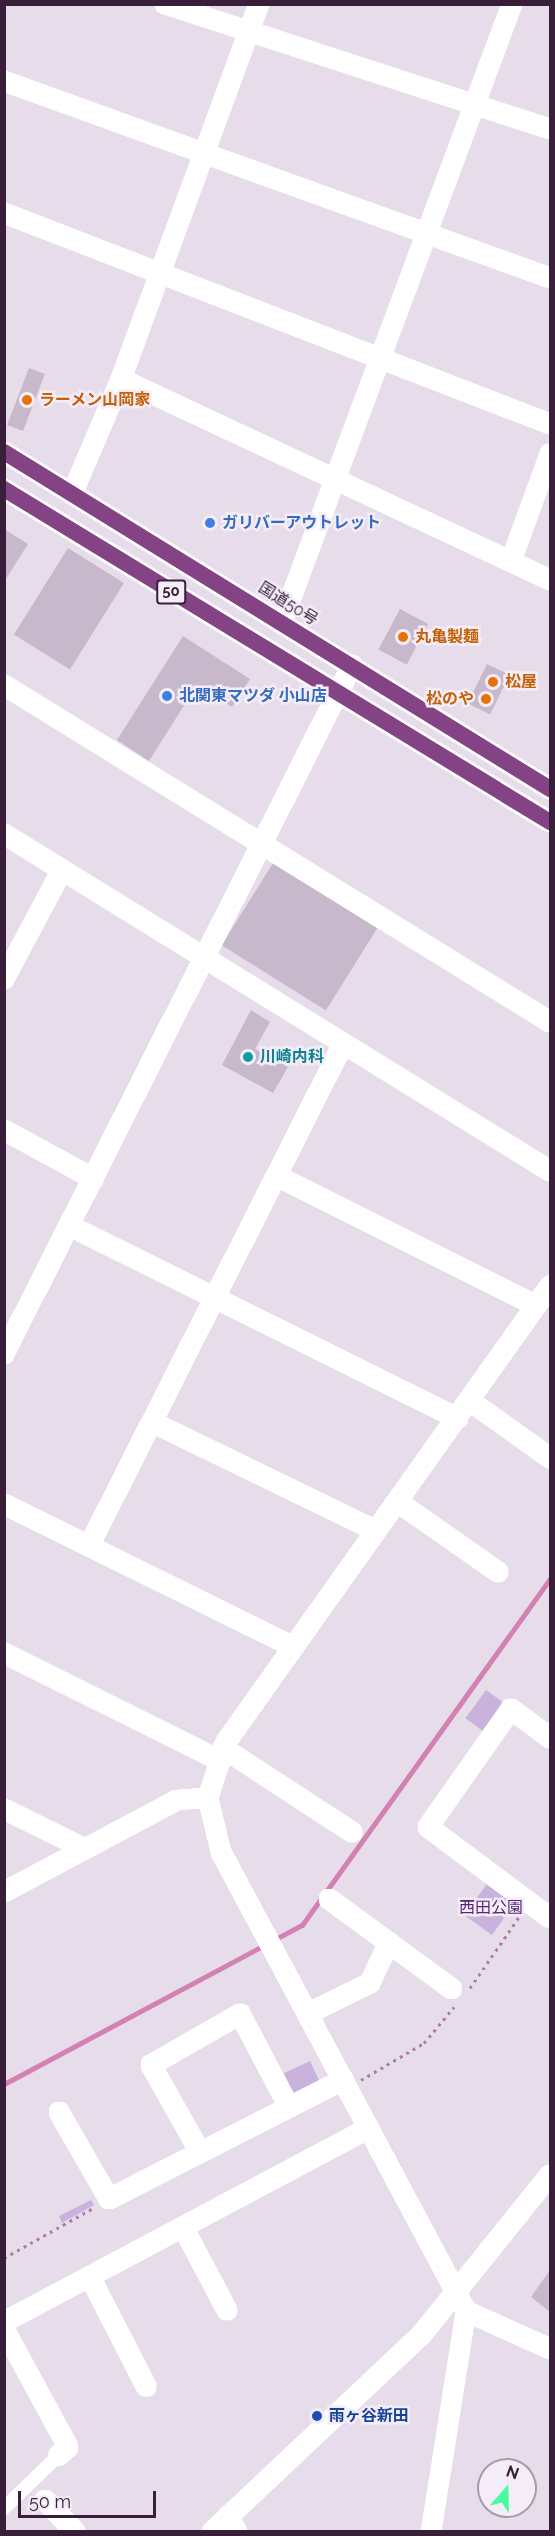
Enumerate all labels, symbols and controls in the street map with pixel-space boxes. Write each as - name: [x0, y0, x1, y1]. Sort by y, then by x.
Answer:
- place label: ラーメン山岡家: [39, 390, 151, 410]
- marker: ラーメン山岡家: [20, 393, 34, 407]
- place label: ガリバーアウトレット: [222, 513, 382, 533]
- marker: ガリバーアウトレット: [203, 516, 217, 530]
- street label: 国道50号: [255, 578, 321, 630]
- road number: 50: [156, 580, 186, 604]
- place label: 丸亀製麺: [415, 627, 479, 647]
- marker: 丸亀製麺: [396, 630, 410, 644]
- place label: 松屋: [505, 672, 537, 692]
- marker: 松屋: [486, 675, 500, 689]
- place label: 北関東マツダ 小山店: [179, 686, 327, 706]
- marker: 北関東マツダ 小山店: [160, 689, 174, 703]
- place label: 松のや: [426, 689, 474, 709]
- marker: 松のや: [479, 692, 493, 706]
- place label: 川崎内科: [260, 1047, 324, 1067]
- marker: 川崎内科: [241, 1050, 255, 1064]
- park label: 西田公園: [459, 1898, 523, 1918]
- place label: 雨ヶ谷新田: [329, 2406, 409, 2426]
- marker: 雨ヶ谷新田: [310, 2409, 324, 2423]
- north arrow: [477, 2458, 537, 2518]
- text: N: [504, 2461, 522, 2484]
- scale bar: [21, 2479, 159, 2517]
- text: 50 m: [29, 2491, 71, 2512]

